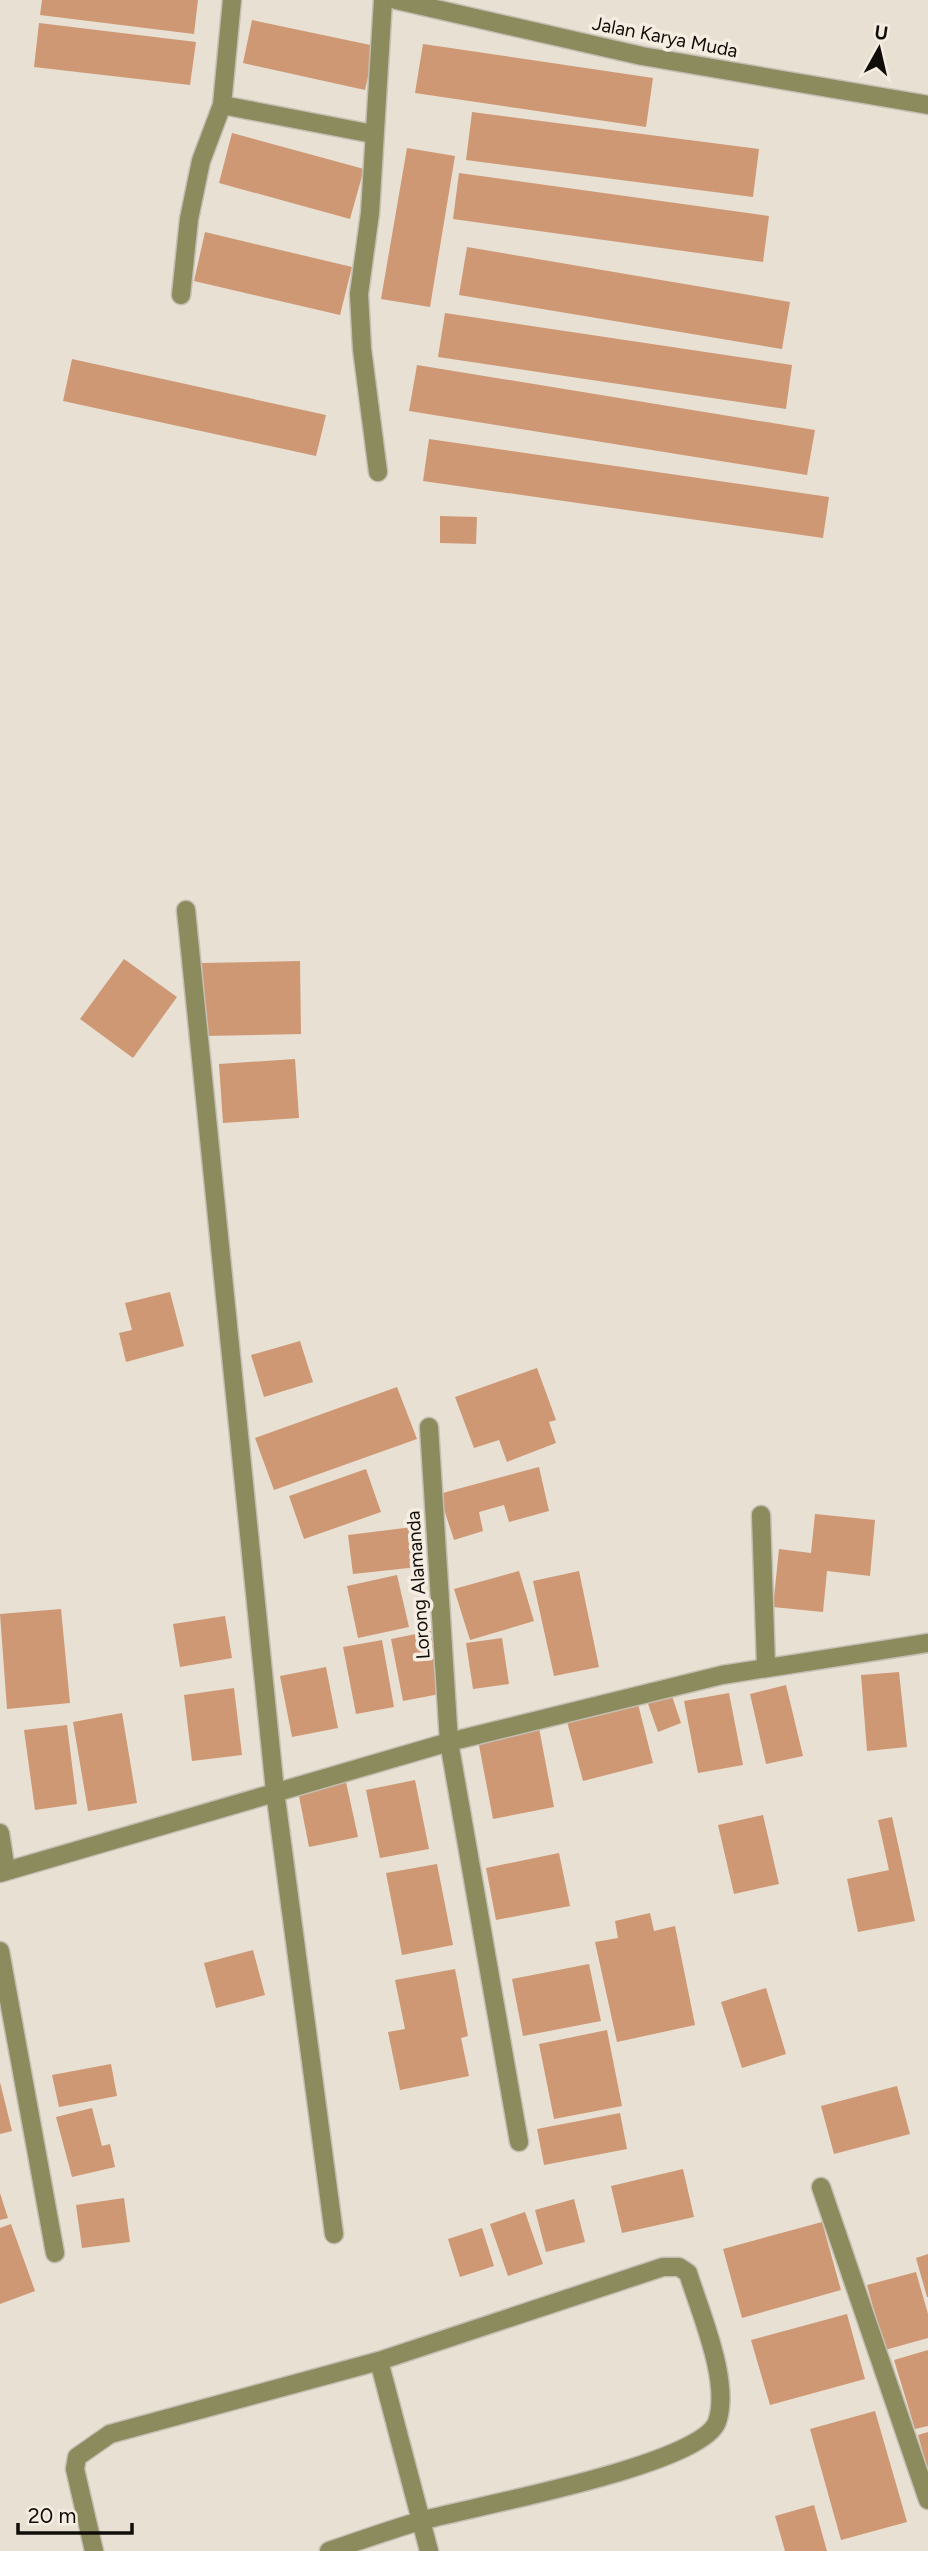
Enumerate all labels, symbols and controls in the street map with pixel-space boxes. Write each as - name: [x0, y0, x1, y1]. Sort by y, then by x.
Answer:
- street label: Jalan Karya Muda: [590, 12, 740, 62]
- north arrow: [844, 14, 914, 84]
- text: U: [873, 20, 890, 45]
- street label: Lorong Alamanda: [401, 1510, 435, 1660]
- scale bar: [18, 2492, 131, 2536]
- text: 20 m: [28, 2503, 76, 2528]

